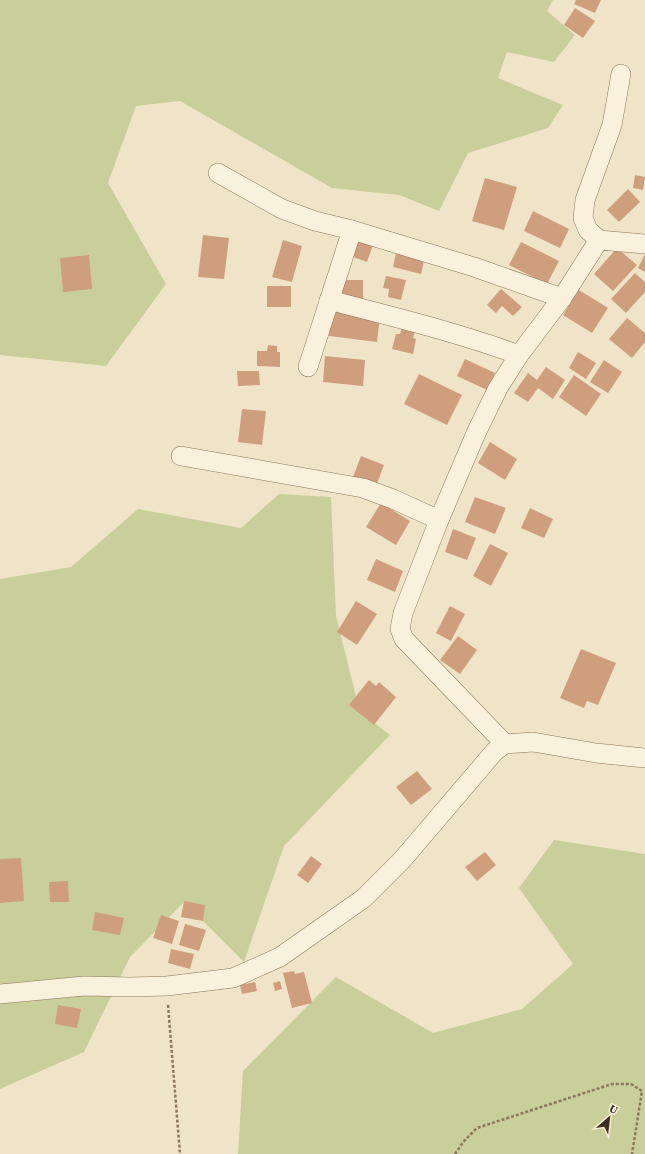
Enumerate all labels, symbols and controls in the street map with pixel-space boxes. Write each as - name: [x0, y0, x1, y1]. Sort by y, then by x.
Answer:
- north arrow: [589, 1098, 629, 1138]
- text: U: [606, 1101, 621, 1118]

